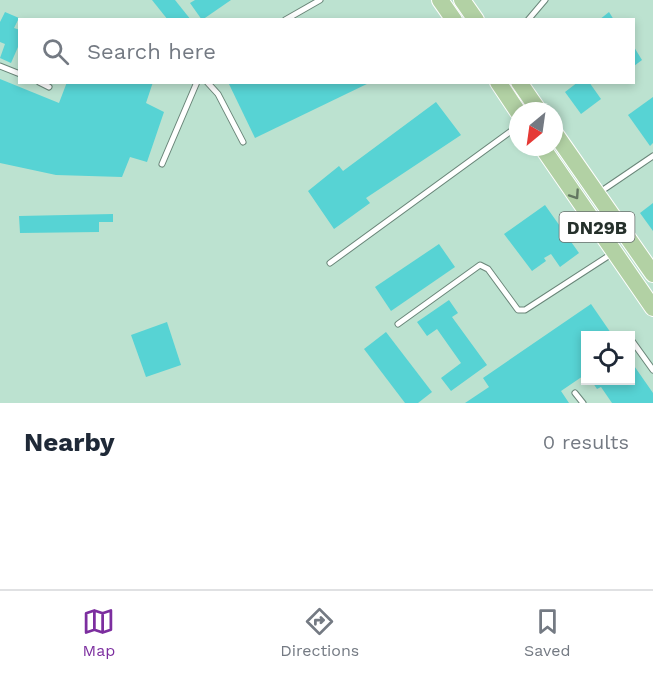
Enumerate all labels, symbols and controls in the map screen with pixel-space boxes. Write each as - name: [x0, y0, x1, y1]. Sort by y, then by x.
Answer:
- search box: [18, 18, 635, 84]
- icon: search: [39, 35, 72, 68]
- text: Search here: [87, 39, 216, 64]
- north arrow: [509, 102, 563, 156]
- one-way arrow: [568, 189, 579, 200]
- road number: DN29B: [560, 212, 634, 242]
- map controls: [581, 331, 635, 385]
- button: locate: [581, 331, 635, 385]
- text: Nearby: [24, 427, 115, 457]
- text: 0 results: [543, 430, 629, 454]
- tab: Map: [82, 605, 115, 660]
- tab: Directions: [280, 605, 359, 660]
- tab: Saved: [524, 605, 571, 660]

